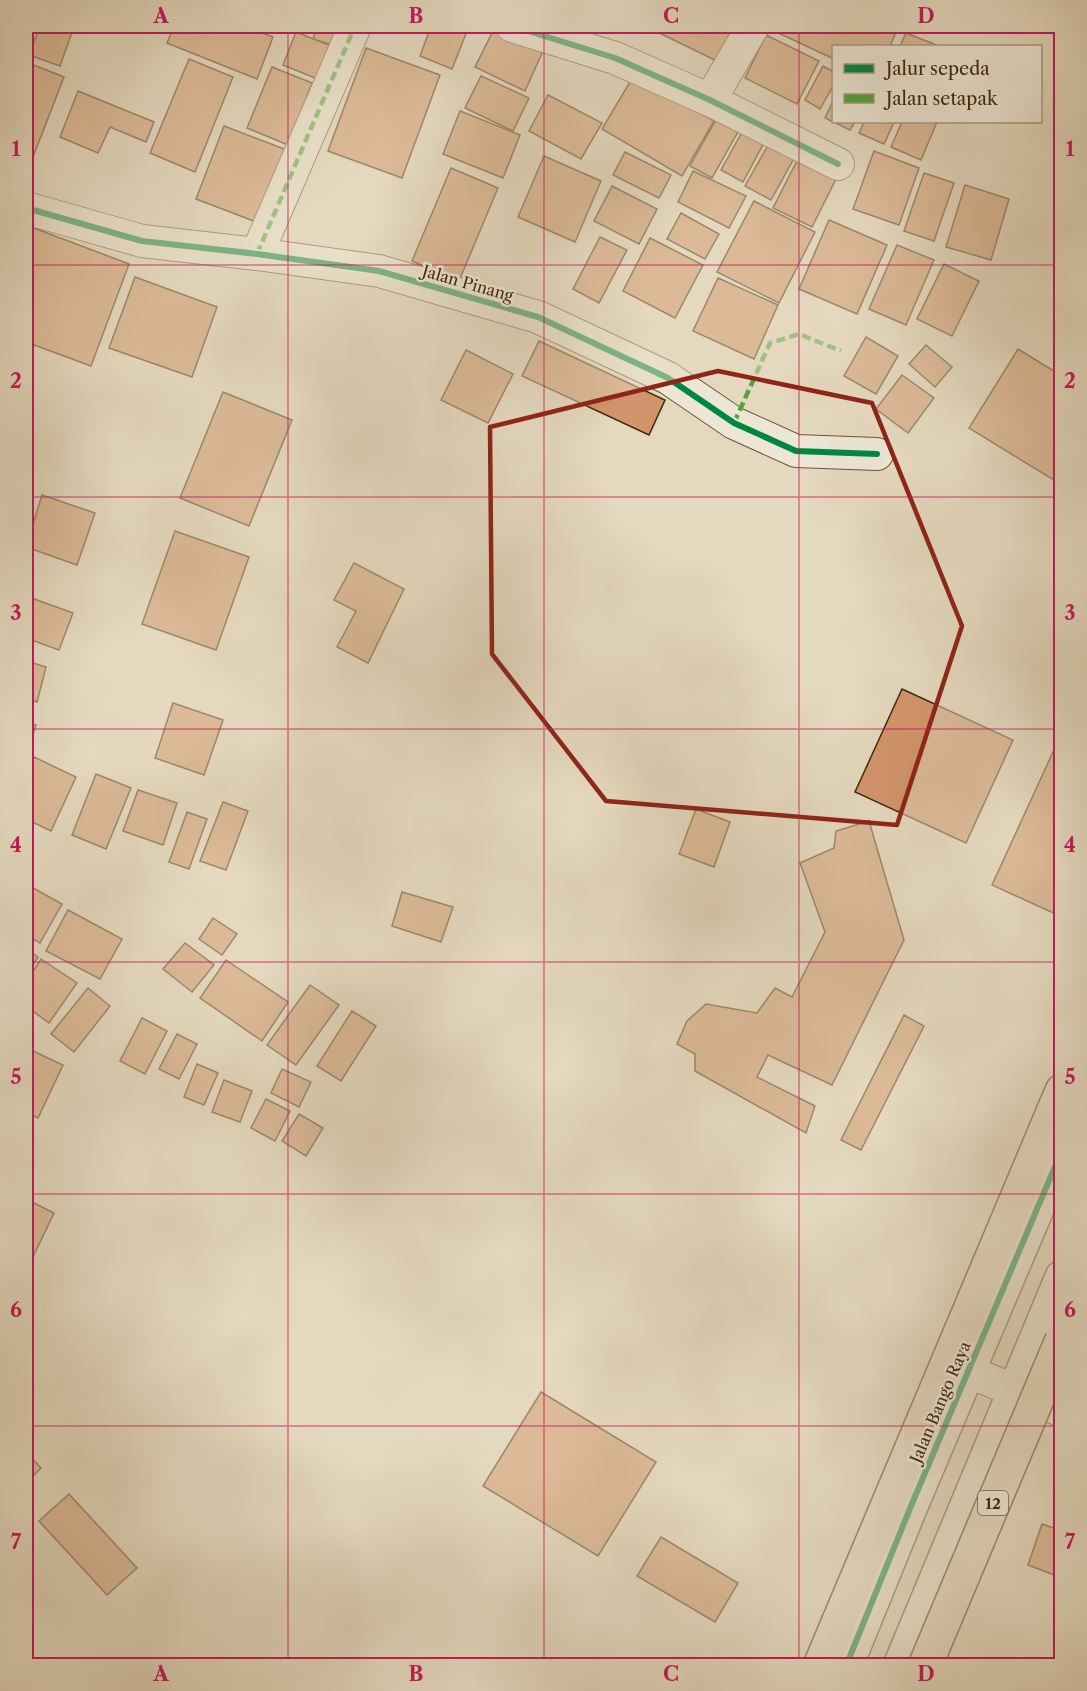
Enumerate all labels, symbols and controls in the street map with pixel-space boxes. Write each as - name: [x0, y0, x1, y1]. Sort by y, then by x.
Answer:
- text: A: [152, 4, 169, 28]
- text: B: [409, 4, 424, 28]
- text: C: [663, 4, 679, 28]
- text: D: [917, 4, 935, 28]
- legend: [832, 45, 1042, 123]
- text: Jalur sepeda: [883, 58, 990, 80]
- text: Jalan setapak: [883, 88, 999, 110]
- text: 1: [12, 137, 21, 161]
- text: 1: [1066, 137, 1075, 161]
- street label: Jalan Pinang: [417, 260, 516, 306]
- text: 2: [10, 369, 22, 393]
- text: 2: [1064, 369, 1076, 393]
- text: 3: [10, 601, 22, 625]
- text: 3: [1064, 601, 1076, 625]
- text: 4: [10, 833, 22, 857]
- text: 4: [1064, 833, 1076, 857]
- text: 5: [10, 1065, 22, 1089]
- text: 5: [1064, 1065, 1076, 1089]
- text: 6: [10, 1298, 22, 1322]
- text: 6: [1064, 1298, 1076, 1322]
- street label: Jalan Bango Raya: [904, 1338, 975, 1469]
- road number: 12: [978, 1491, 1008, 1515]
- text: 7: [11, 1530, 22, 1554]
- text: 7: [1065, 1530, 1076, 1554]
- text: A: [152, 1662, 169, 1686]
- text: B: [409, 1662, 424, 1686]
- text: C: [663, 1662, 679, 1686]
- text: D: [917, 1662, 935, 1686]

